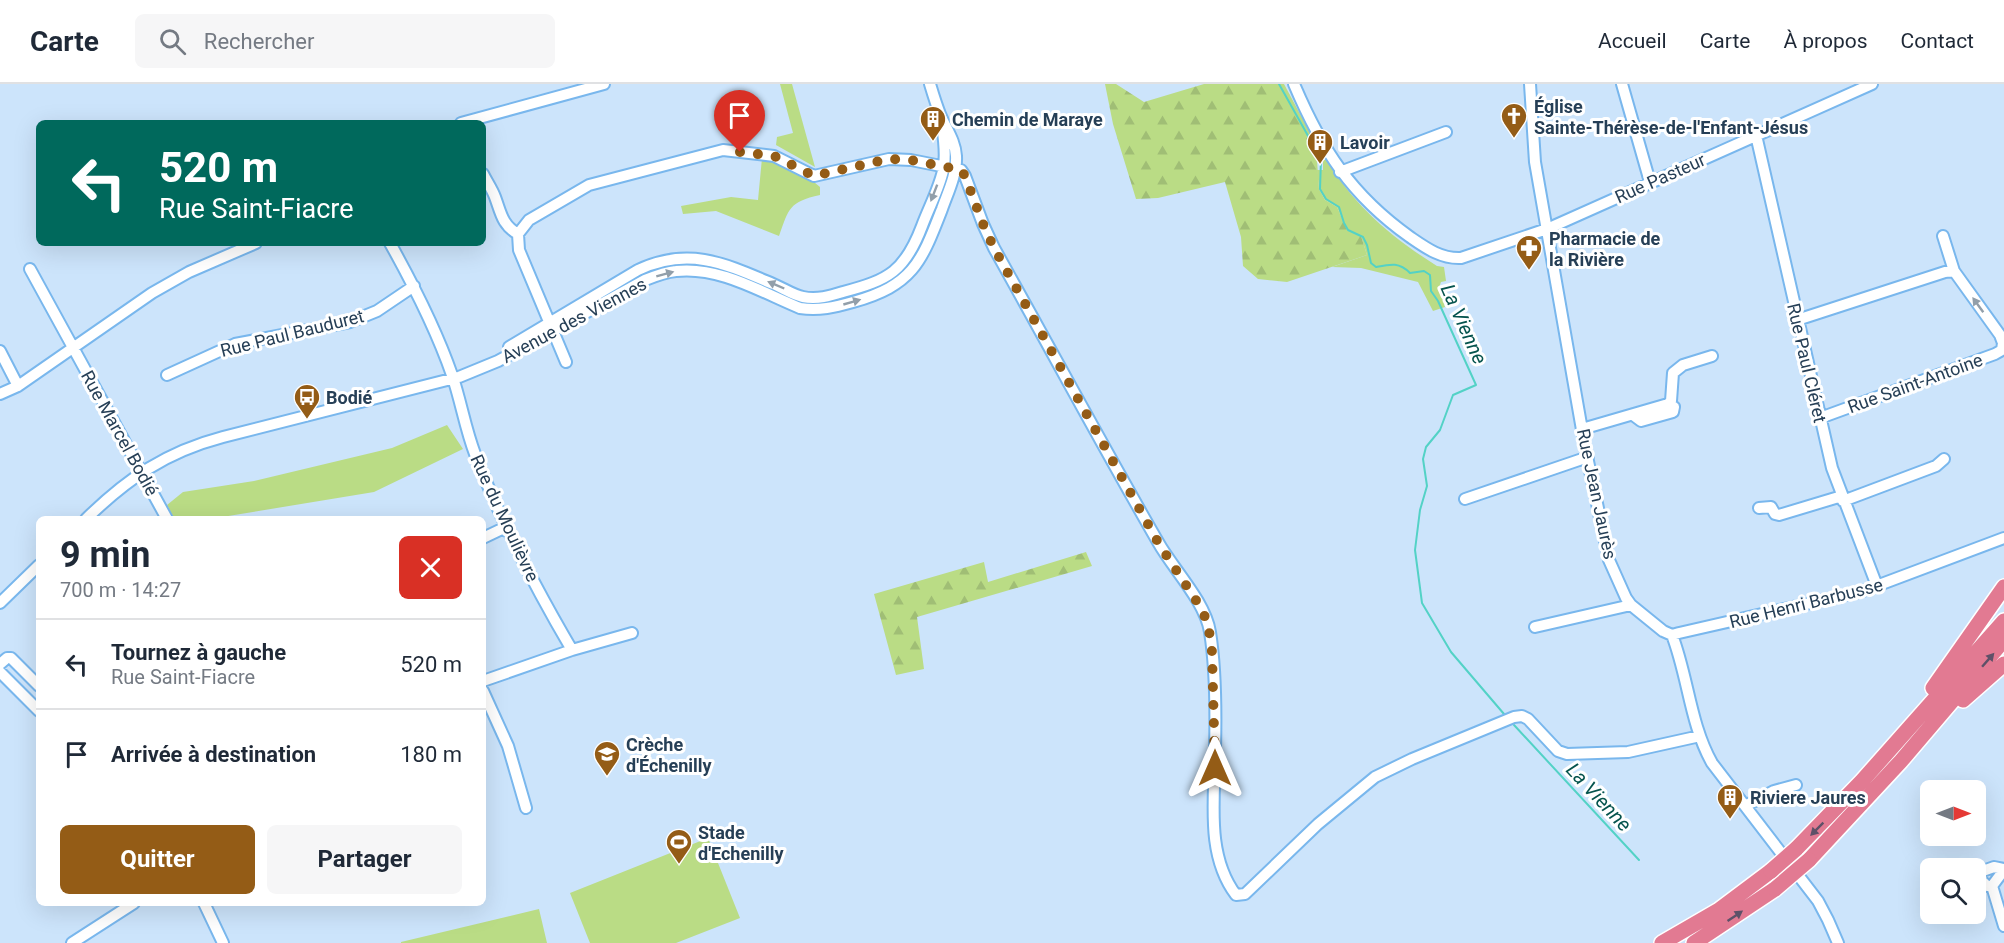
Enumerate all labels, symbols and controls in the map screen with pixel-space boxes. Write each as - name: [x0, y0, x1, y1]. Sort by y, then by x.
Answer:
- search box: [135, 14, 555, 68]
- text: Carte: [30, 25, 99, 58]
- icon: search: [156, 25, 189, 58]
- text: Rechercher: [204, 29, 314, 54]
- text: Accueil: [1598, 29, 1667, 53]
- text: Carte: [1700, 29, 1750, 53]
- text: À propos: [1783, 29, 1868, 53]
- text: Contact: [1901, 29, 1974, 53]
- pin: [714, 90, 765, 152]
- place label: Église Sainte-Thérèse-de-l'Enfant-Jésus: [1534, 96, 1808, 138]
- icon: arrive: [723, 99, 756, 132]
- church icon: Église Sainte-Thérèse-de-l'Enfant-Jésus: [1499, 101, 1529, 139]
- building icon: Chemin de Maraye: [918, 104, 948, 142]
- place label: Chemin de Maraye: [952, 109, 1103, 130]
- building icon: Lavoir: [1305, 127, 1335, 165]
- place label: Lavoir: [1340, 132, 1390, 153]
- text: 520 m: [159, 143, 278, 192]
- icon: left: [60, 144, 138, 222]
- street label: Rue Pasteur: [1612, 149, 1708, 207]
- one-way arrow: [929, 184, 939, 202]
- text: Rue Saint-Fiacre: [159, 193, 354, 225]
- place label: Pharmacie de la Rivière: [1549, 228, 1661, 270]
- pharmacy icon: Pharmacie de la Rivière: [1514, 233, 1544, 271]
- one-way arrow: [656, 268, 674, 278]
- street label: Avenue des Viennes: [498, 273, 650, 367]
- water label: La Vienne: [1436, 280, 1492, 368]
- one-way arrow: [767, 281, 784, 290]
- one-way arrow: [842, 297, 861, 307]
- one-way arrow: [1972, 297, 1984, 313]
- street label: Rue Paul Cléret: [1783, 301, 1831, 425]
- street label: Rue Paul Bauduret: [218, 305, 366, 361]
- street label: Rue Saint-Antoine: [1845, 349, 1985, 417]
- street label: Rue Marcel Bodié: [77, 367, 163, 499]
- bus stop icon: Bodié: [292, 382, 322, 420]
- place label: Bodié: [326, 387, 373, 408]
- street label: Rue Jean Jaurès: [1573, 427, 1621, 561]
- street label: Rue du Moulièvre: [466, 451, 544, 585]
- text: 9 min: [60, 534, 151, 576]
- button: close: [399, 536, 462, 599]
- street label: Rue Henri Barbusse: [1727, 574, 1885, 632]
- text: 700 m · 14:27: [60, 578, 181, 602]
- text: Tournez à gauche: [111, 640, 286, 665]
- icon: left: [60, 648, 93, 681]
- text: 520 m: [400, 652, 462, 677]
- one-way arrow: [1981, 652, 1994, 667]
- text: Rue Saint-Fiacre: [111, 665, 255, 689]
- place label: Crèche d'Échenilly: [626, 734, 713, 776]
- position arrow: [1183, 736, 1247, 800]
- icon: arrive: [60, 738, 93, 771]
- school or university icon: Crèche d'Échenilly: [592, 739, 622, 777]
- text: Arrivée à destination: [111, 742, 316, 767]
- text: 180 m: [400, 742, 462, 767]
- water label: La Vienne: [1561, 758, 1637, 836]
- north arrow: [1920, 780, 1986, 846]
- map controls: [1920, 780, 1986, 924]
- building icon: Riviere Jaures: [1715, 782, 1745, 820]
- place label: Riviere Jaures: [1750, 787, 1866, 808]
- place label: Stade d'Echenilly: [698, 822, 785, 864]
- one-way arrow: [1810, 822, 1824, 836]
- button: Quitter: [60, 825, 255, 894]
- button: Partager: [267, 825, 462, 894]
- sports icon: Stade d'Echenilly: [664, 827, 694, 865]
- button: search: [1920, 858, 1986, 924]
- one-way arrow: [1726, 910, 1742, 922]

